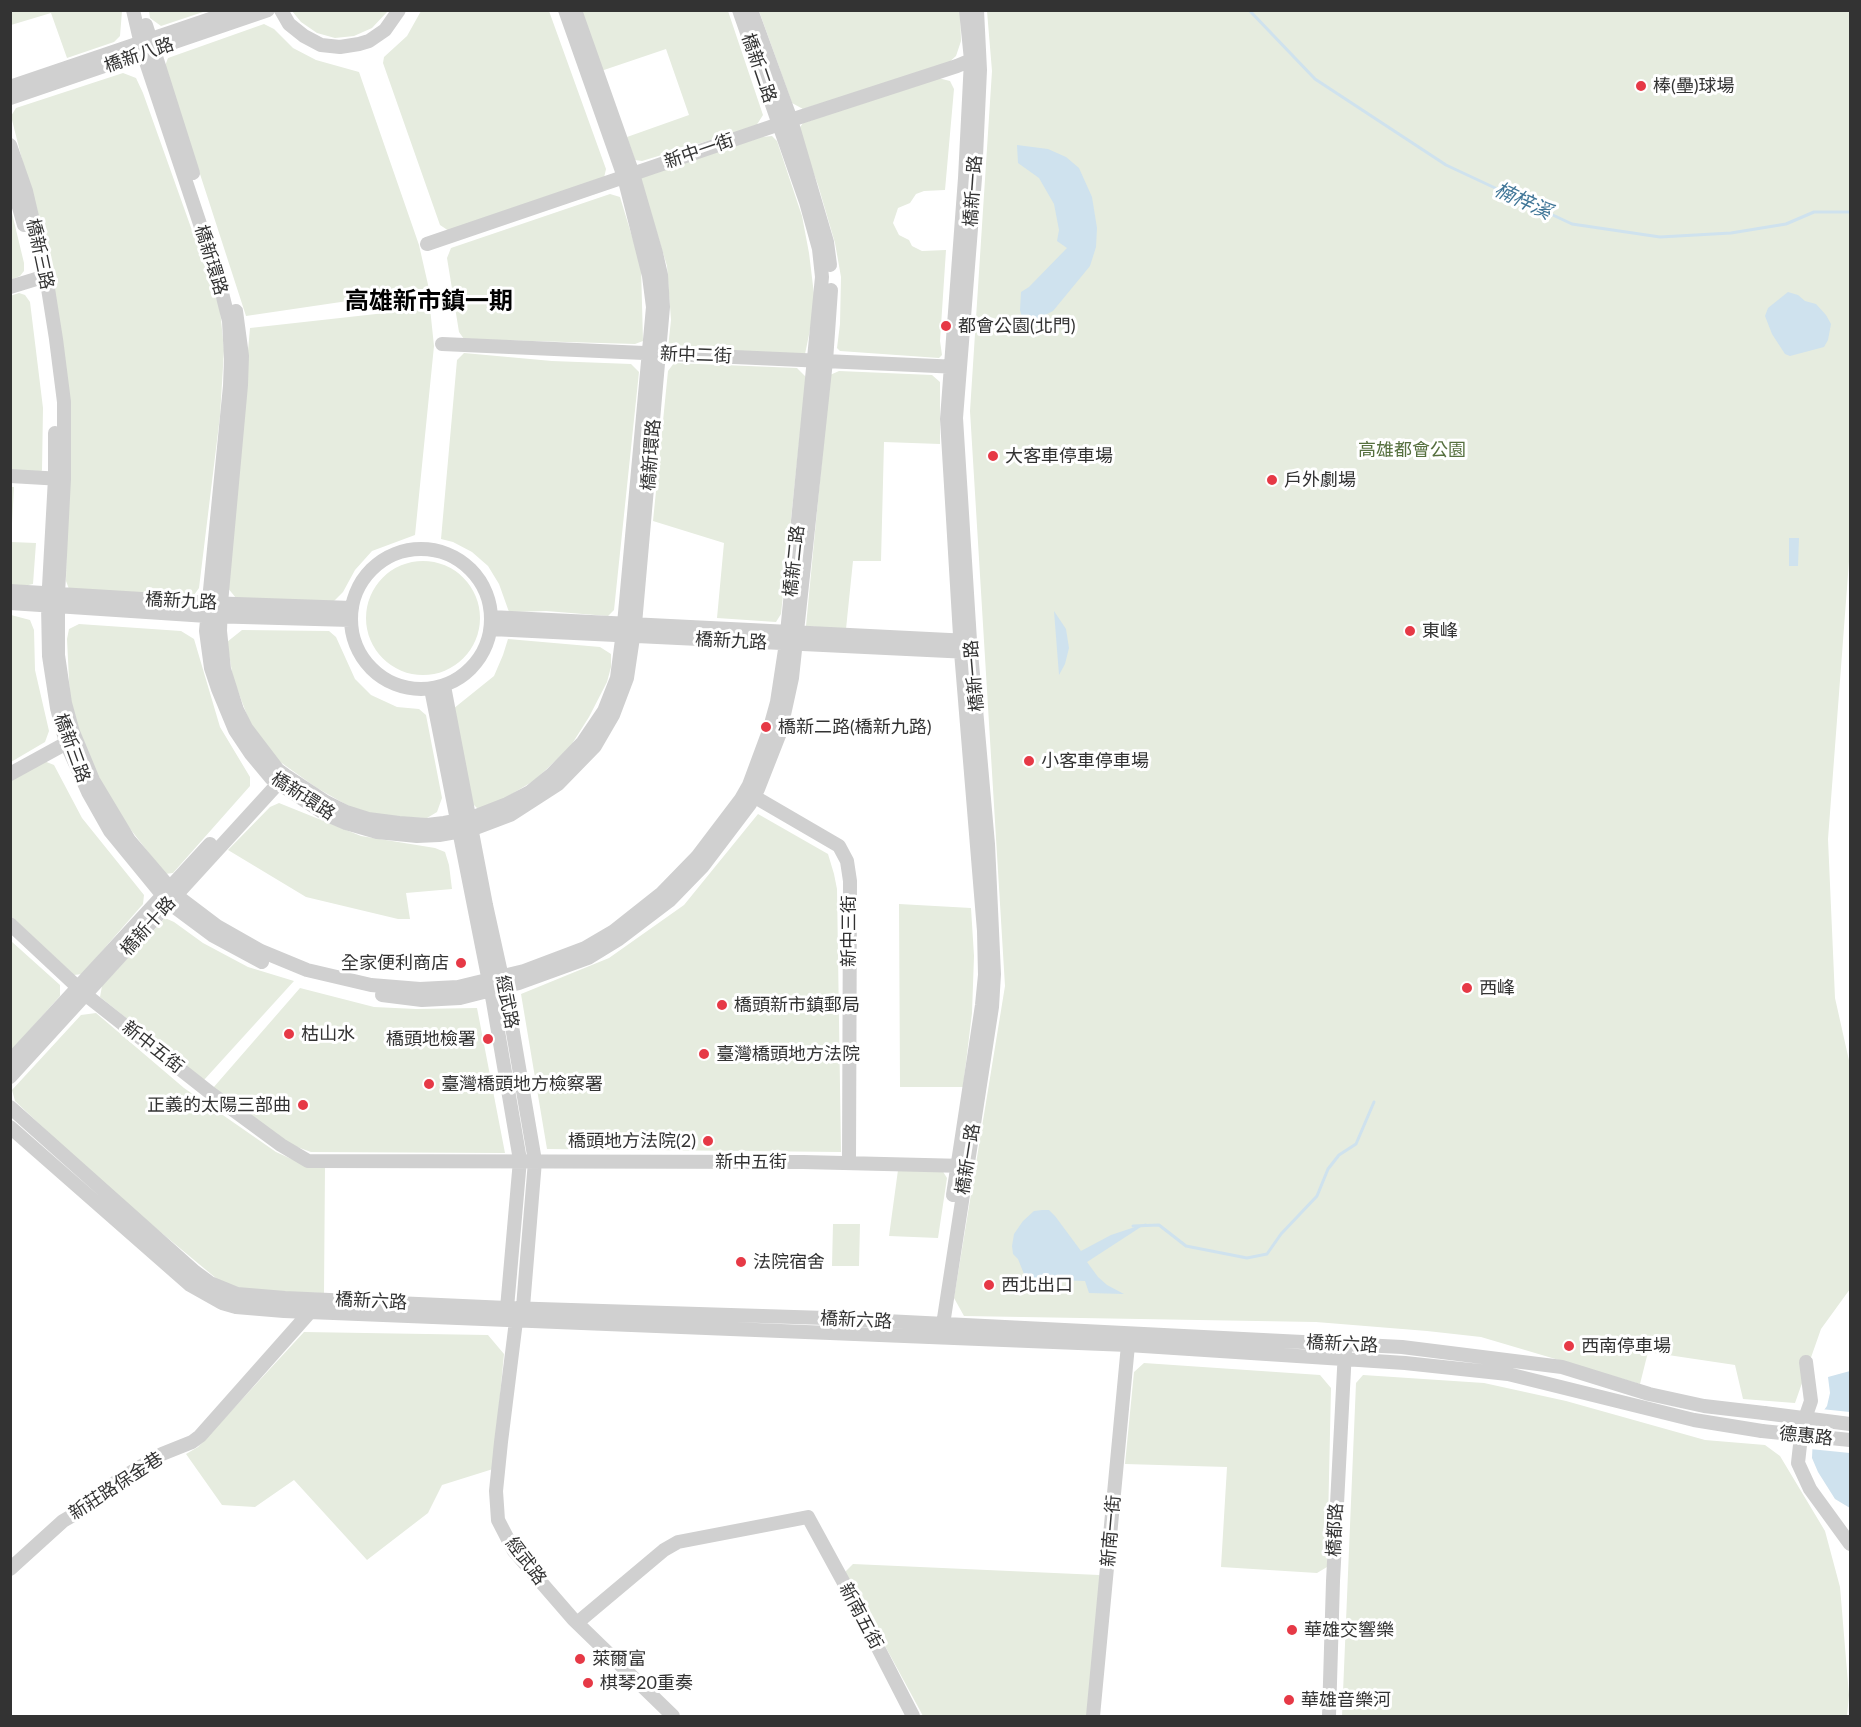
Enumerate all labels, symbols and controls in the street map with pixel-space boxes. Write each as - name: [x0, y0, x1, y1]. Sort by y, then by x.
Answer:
- street label: 橋新二路: [737, 30, 781, 106]
- street label: 橋新八路: [101, 33, 177, 77]
- place label: 棒(壘)球場: [1653, 75, 1735, 97]
- marker: 棒(壘)球場: [1634, 79, 1648, 93]
- street label: 新中一街: [661, 129, 737, 173]
- street label: 橋新一路: [960, 154, 986, 228]
- water label: 楠梓溪: [1491, 177, 1555, 225]
- street label: 橋新三路: [22, 217, 58, 291]
- street label: 橋新環路: [190, 222, 232, 298]
- district label: 高雄新市鎮一期: [345, 287, 513, 315]
- place label: 都會公園(北門): [958, 315, 1076, 337]
- marker: 都會公園(北門): [939, 319, 953, 333]
- street label: 新中二街: [660, 343, 732, 367]
- street label: 橋新環路: [637, 418, 665, 492]
- park label: 高雄都會公園: [1358, 439, 1466, 461]
- place label: 大客車停車場: [1005, 445, 1113, 467]
- marker: 大客車停車場: [986, 449, 1000, 463]
- place label: 戶外劇場: [1284, 469, 1356, 491]
- marker: 戶外劇場: [1265, 473, 1279, 487]
- street label: 橋新二路: [779, 524, 809, 598]
- street label: 橋新九路: [144, 588, 218, 614]
- place label: 東峰: [1422, 620, 1458, 642]
- marker: 東峰: [1403, 624, 1417, 638]
- street label: 橋新九路: [694, 628, 768, 654]
- street label: 橋新一路: [960, 639, 988, 713]
- street label: 橋新三路: [50, 710, 94, 786]
- place label: 橋新二路(橋新九路): [778, 716, 932, 738]
- marker: 橋新二路(橋新九路): [759, 720, 773, 734]
- place label: 小客車停車場: [1041, 750, 1149, 772]
- marker: 小客車停車場: [1022, 754, 1036, 768]
- street label: 橋新環路: [267, 767, 339, 825]
- street label: 橋新十路: [116, 892, 180, 960]
- street label: 新中三街: [838, 895, 860, 967]
- place label: 全家便利商店: [341, 952, 449, 974]
- marker: 全家便利商店: [454, 956, 468, 970]
- street label: 經武路: [491, 973, 523, 1031]
- place label: 西峰: [1479, 977, 1515, 999]
- marker: 西峰: [1460, 981, 1474, 995]
- place label: 橋頭新市鎮郵局: [734, 994, 860, 1016]
- marker: 橋頭新市鎮郵局: [715, 998, 729, 1012]
- street label: 新中五街: [118, 1016, 188, 1078]
- place label: 枯山水: [301, 1023, 355, 1045]
- marker: 枯山水: [282, 1027, 296, 1041]
- place label: 橋頭地檢署: [386, 1028, 476, 1050]
- marker: 橋頭地檢署: [481, 1032, 495, 1046]
- place label: 臺灣橋頭地方法院: [716, 1043, 860, 1065]
- marker: 臺灣橋頭地方法院: [697, 1047, 711, 1061]
- place label: 臺灣橋頭地方檢察署: [441, 1073, 603, 1095]
- marker: 臺灣橋頭地方檢察署: [422, 1077, 436, 1091]
- place label: 正義的太陽三部曲: [147, 1094, 291, 1116]
- marker: 正義的太陽三部曲: [296, 1098, 310, 1112]
- street label: 橋新一路: [952, 1122, 984, 1196]
- place label: 橋頭地方法院(2): [568, 1130, 696, 1152]
- marker: 橋頭地方法院(2): [701, 1134, 715, 1148]
- street label: 新中五街: [715, 1151, 787, 1173]
- place label: 法院宿舍: [753, 1251, 825, 1273]
- marker: 法院宿舍: [734, 1255, 748, 1269]
- place label: 西北出口: [1001, 1274, 1073, 1296]
- marker: 西北出口: [982, 1278, 996, 1292]
- street label: 橋新六路: [334, 1288, 408, 1314]
- street label: 橋新六路: [819, 1307, 893, 1333]
- street label: 橋新六路: [1305, 1331, 1379, 1357]
- place label: 西南停車場: [1581, 1335, 1671, 1357]
- marker: 西南停車場: [1562, 1339, 1576, 1353]
- street label: 德惠路: [1778, 1422, 1834, 1450]
- street label: 新莊路保金巷: [65, 1448, 167, 1524]
- street label: 新南一街: [1097, 1494, 1125, 1568]
- street label: 橋都路: [1323, 1502, 1347, 1558]
- street label: 經武路: [501, 1533, 551, 1589]
- street label: 新南五街: [835, 1579, 887, 1653]
- place label: 華雄交響樂: [1304, 1619, 1394, 1641]
- marker: 華雄交響樂: [1285, 1623, 1299, 1637]
- place label: 萊爾富: [592, 1648, 646, 1670]
- marker: 萊爾富: [573, 1652, 587, 1666]
- place label: 棋琴20重奏: [600, 1672, 693, 1694]
- marker: 棋琴20重奏: [581, 1676, 595, 1690]
- place label: 華雄音樂河: [1301, 1689, 1391, 1711]
- marker: 華雄音樂河: [1282, 1693, 1296, 1707]

